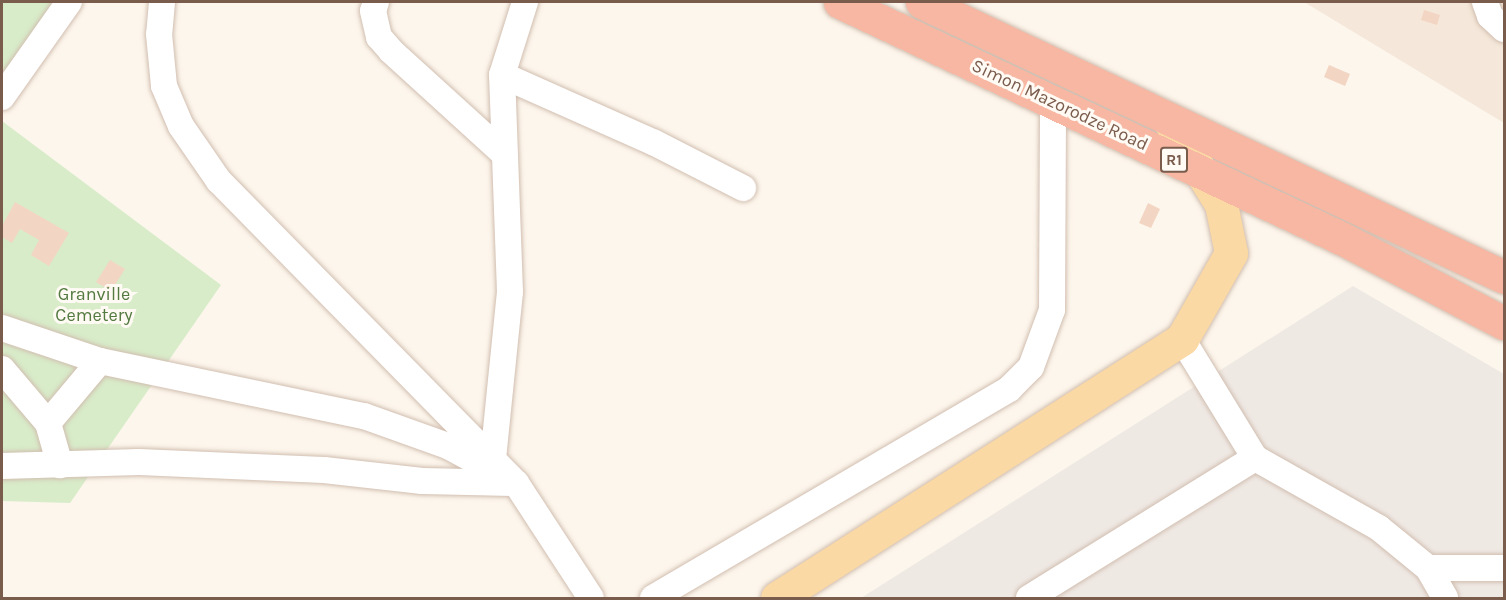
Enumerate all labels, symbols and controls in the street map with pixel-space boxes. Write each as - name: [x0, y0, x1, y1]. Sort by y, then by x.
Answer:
- street label: Simon Mazorodze Road: [968, 55, 1152, 155]
- road number: R1: [1159, 147, 1189, 173]
- park label: Granville Cemetery: [55, 284, 133, 326]

